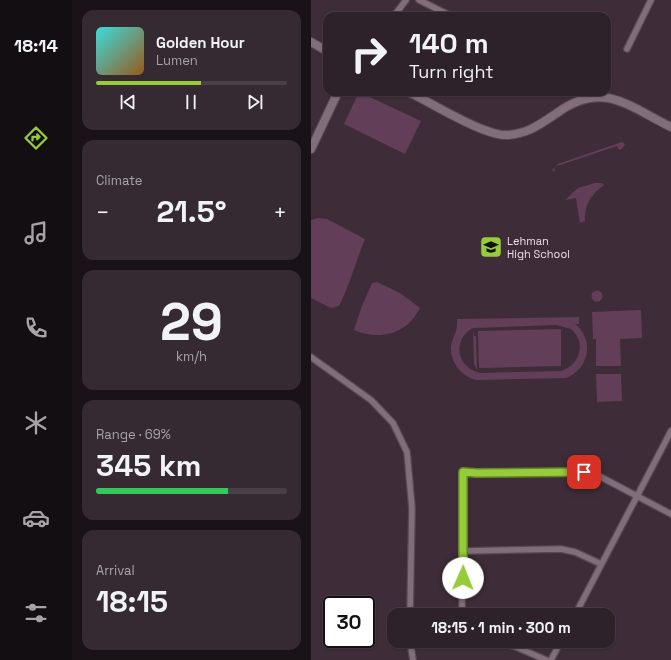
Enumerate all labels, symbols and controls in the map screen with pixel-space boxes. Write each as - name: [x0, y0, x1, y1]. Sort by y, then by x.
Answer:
- text: 140 m: [409, 25, 489, 61]
- icon: right: [343, 28, 395, 80]
- text: Golden Hour: [156, 33, 245, 52]
- text: 18:14: [14, 34, 58, 57]
- text: Lumen: [156, 52, 198, 69]
- text: Turn right: [409, 60, 493, 83]
- icon: previous: [117, 91, 139, 113]
- icon: pause: [180, 91, 202, 113]
- icon: next: [244, 91, 266, 113]
- icon: directions: [22, 124, 50, 152]
- text: Climate: [96, 172, 142, 189]
- text: 21.5°: [156, 192, 227, 231]
- text: −: [96, 198, 110, 226]
- text: +: [273, 198, 287, 226]
- icon: music: [22, 219, 50, 247]
- school or university icon: Lehman High School: [478, 234, 504, 260]
- place label: Lehman High School: [507, 234, 570, 261]
- text: 29: [160, 289, 223, 355]
- icon: phone: [22, 314, 50, 342]
- text: km/h: [176, 348, 207, 365]
- icon: climate: [22, 409, 50, 437]
- text: Range · 69%: [96, 426, 171, 443]
- text: 345 km: [96, 446, 201, 485]
- pin: [567, 455, 601, 489]
- icon: arrive: [573, 461, 595, 483]
- icon: car: [22, 504, 50, 532]
- position arrow: [442, 557, 484, 599]
- text: Arrival: [96, 562, 135, 579]
- text: 18:15: [96, 582, 168, 621]
- speed limit sign: 30: [323, 596, 375, 648]
- icon: filters: [22, 599, 50, 627]
- text: 18:15 · 1 min · 300 m: [431, 618, 571, 637]

